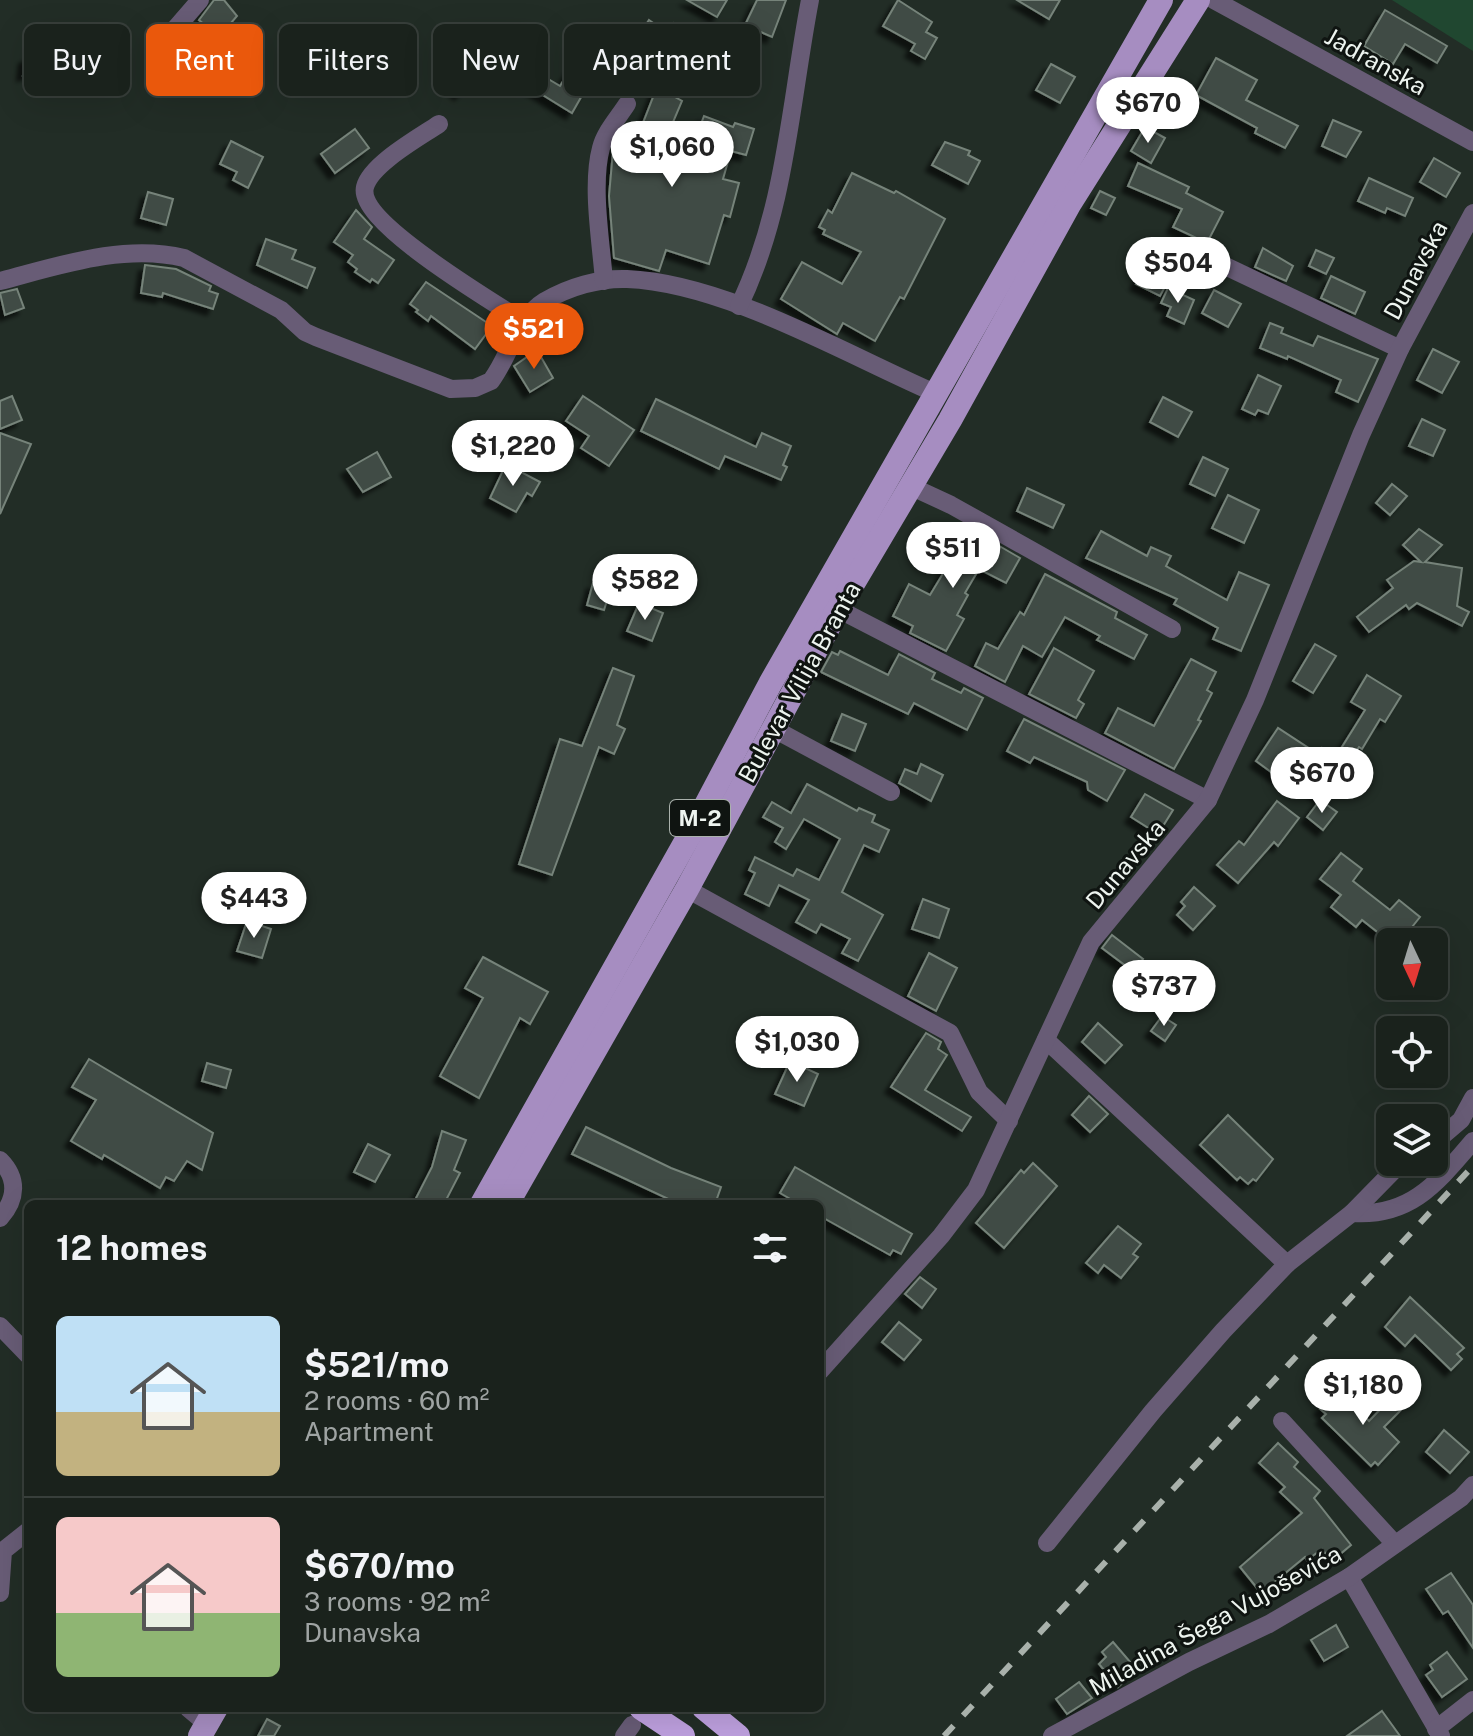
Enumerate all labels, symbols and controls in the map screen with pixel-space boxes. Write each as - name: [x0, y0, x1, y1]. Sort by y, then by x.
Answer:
- street label: Jadranska: [1320, 22, 1432, 100]
- chip: Buy: [24, 24, 130, 96]
- chip: Rent: [146, 24, 263, 96]
- chip: Filters: [279, 24, 417, 96]
- chip: New: [433, 24, 548, 96]
- chip: Apartment: [564, 24, 760, 96]
- pin: $670: [1101, 77, 1195, 145]
- text: $670: [1114, 87, 1182, 118]
- pin: $1,060: [607, 121, 737, 189]
- text: $1,060: [629, 131, 715, 162]
- street label: Dunavska: [1377, 216, 1453, 324]
- pin: $504: [1131, 237, 1225, 305]
- text: $504: [1144, 247, 1212, 278]
- pin: $521: [487, 303, 581, 371]
- text: $521: [503, 313, 565, 344]
- pin: $1,220: [448, 420, 578, 488]
- text: $1,220: [470, 430, 556, 461]
- pin: $511: [906, 522, 1000, 590]
- text: $511: [924, 532, 982, 563]
- pin: $582: [598, 554, 692, 622]
- text: $582: [610, 564, 680, 595]
- street label: Bulevar Vilija Branta: [732, 577, 866, 787]
- pin: $670: [1275, 747, 1369, 815]
- text: $670: [1288, 757, 1356, 788]
- road number: M-2: [670, 800, 730, 836]
- street label: Dunavska: [1080, 814, 1170, 914]
- pin: $443: [207, 872, 301, 940]
- text: $443: [219, 882, 289, 913]
- north arrow: [1376, 928, 1448, 1000]
- map controls: [1376, 928, 1448, 1176]
- pin: $737: [1117, 960, 1211, 1028]
- text: $737: [1131, 970, 1197, 1001]
- pin: $1,030: [732, 1016, 862, 1084]
- button: locate: [1376, 1016, 1448, 1088]
- text: $1,030: [754, 1026, 840, 1057]
- button: layers: [1376, 1104, 1448, 1176]
- icon: filters: [748, 1226, 792, 1270]
- text: 12 homes: [56, 1228, 207, 1268]
- text: $521/mo: [304, 1345, 449, 1385]
- icon: home: [120, 1348, 216, 1444]
- pin: $1,180: [1298, 1359, 1428, 1427]
- text: $1,180: [1322, 1369, 1404, 1400]
- text: 2 rooms · 60 m²: [304, 1385, 489, 1416]
- text: Apartment: [304, 1416, 434, 1447]
- street label: Miladina Šega Vujoševića: [1084, 1539, 1346, 1701]
- text: $670/mo: [304, 1546, 455, 1586]
- icon: home: [120, 1549, 216, 1645]
- text: 3 rooms · 92 m²: [304, 1586, 490, 1617]
- text: Dunavska: [304, 1617, 421, 1648]

